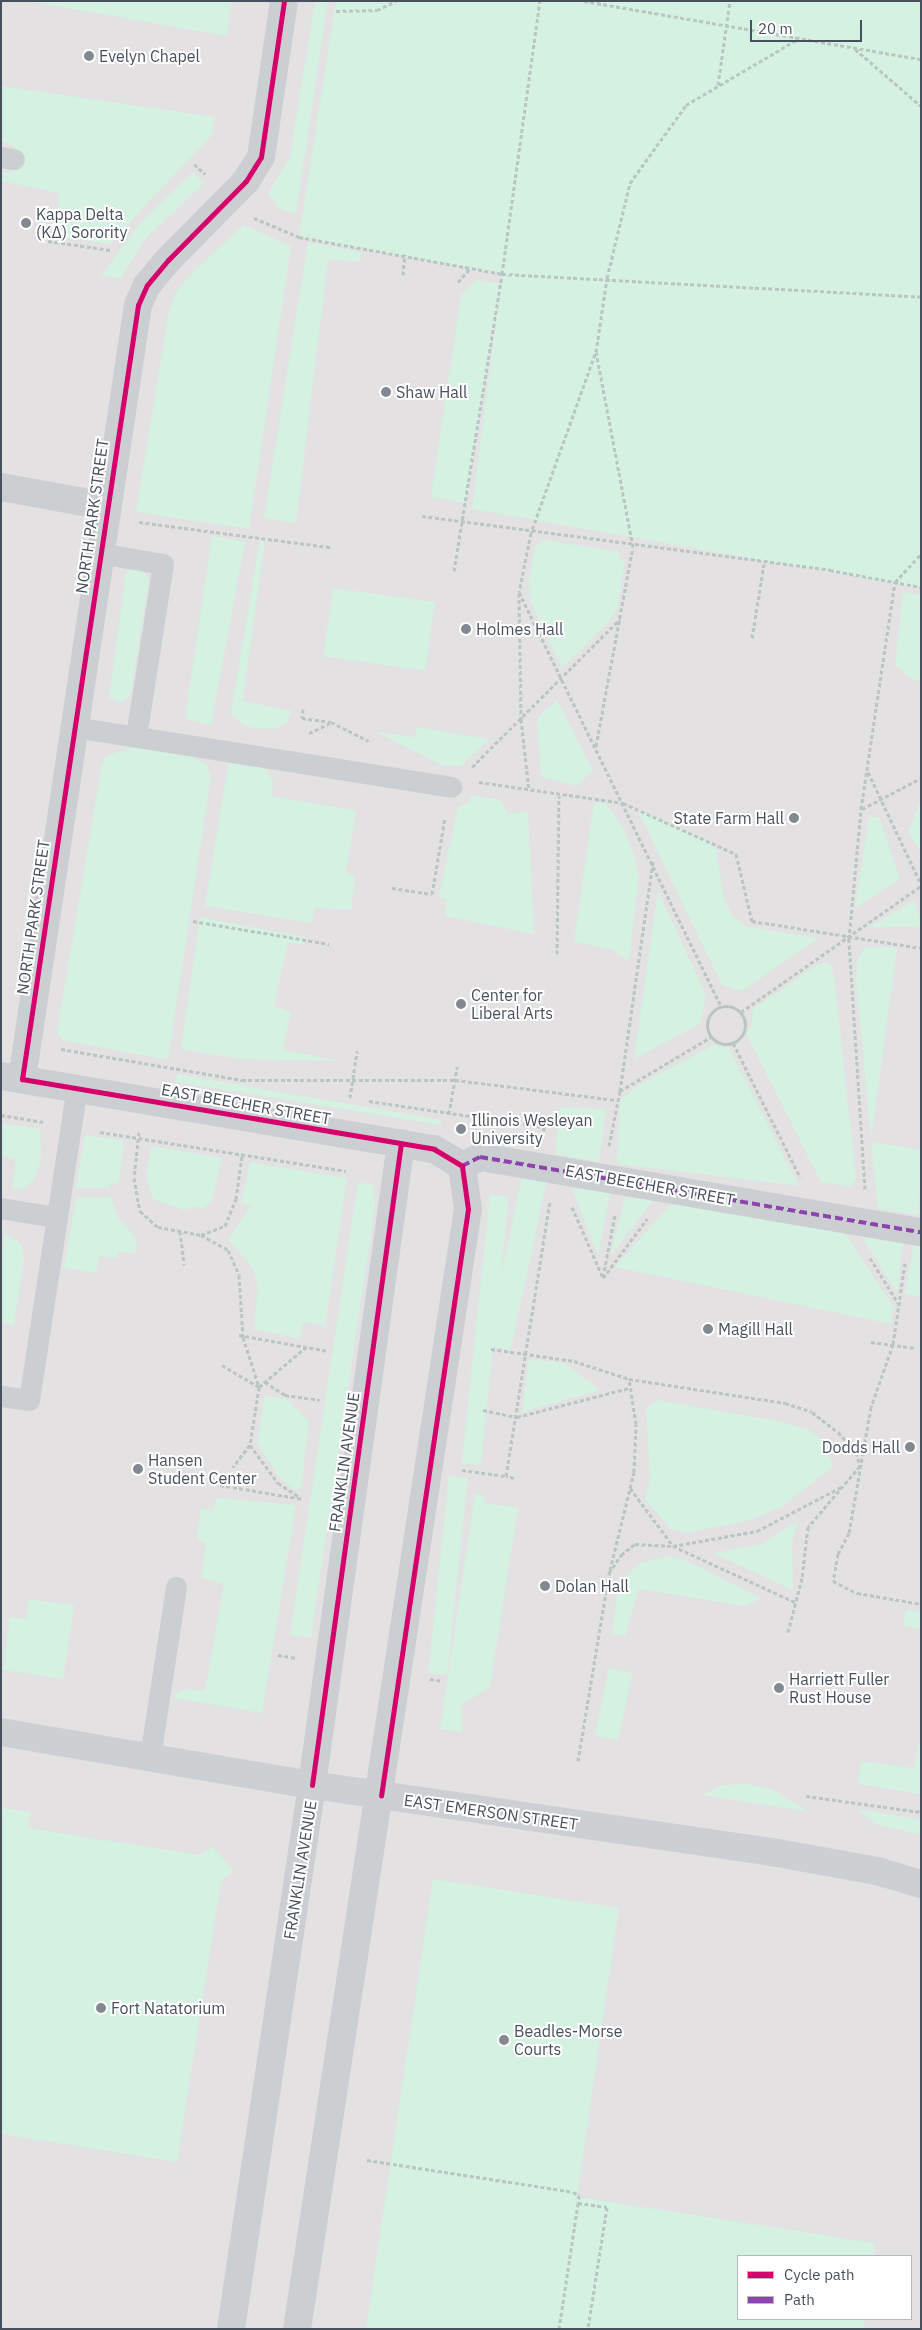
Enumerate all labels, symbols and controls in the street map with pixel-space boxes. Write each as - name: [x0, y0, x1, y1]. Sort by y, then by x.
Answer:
- scale bar: [752, 10, 864, 42]
- text: 20 m: [758, 19, 793, 38]
- place label: Evelyn Chapel: [99, 46, 200, 66]
- marker: Evelyn Chapel: [83, 50, 95, 62]
- place label: Kappa Delta (ΚΔ) Sorority: [36, 204, 127, 242]
- marker: Kappa Delta (ΚΔ) Sorority: [20, 217, 32, 229]
- place label: Shaw Hall: [396, 382, 467, 402]
- marker: Shaw Hall: [380, 386, 392, 398]
- street label: NORTH PARK STREET: [72, 437, 112, 595]
- place label: Holmes Hall: [476, 619, 563, 639]
- marker: Holmes Hall: [460, 623, 472, 635]
- place label: State Farm Hall: [673, 808, 784, 828]
- marker: State Farm Hall: [788, 812, 800, 824]
- street label: NORTH PARK STREET: [13, 838, 53, 996]
- place label: Center for Liberal Arts: [471, 985, 553, 1023]
- marker: Center for Liberal Arts: [455, 998, 467, 1010]
- street label: EAST BEECHER STREET: [160, 1080, 332, 1128]
- place label: Illinois Wesleyan University: [471, 1110, 593, 1148]
- marker: Illinois Wesleyan University: [455, 1123, 467, 1135]
- street label: EAST BEECHER STREET: [564, 1161, 736, 1209]
- place label: Magill Hall: [718, 1319, 793, 1339]
- marker: Magill Hall: [702, 1323, 714, 1335]
- street label: FRANKLIN AVENUE: [325, 1391, 363, 1533]
- place label: Dodds Hall: [822, 1437, 900, 1457]
- marker: Dodds Hall: [904, 1441, 916, 1453]
- place label: Hansen Student Center: [148, 1450, 257, 1488]
- marker: Hansen Student Center: [132, 1463, 144, 1475]
- place label: Dolan Hall: [555, 1576, 629, 1596]
- marker: Dolan Hall: [539, 1580, 551, 1592]
- place label: Harriett Fuller Rust House: [789, 1669, 889, 1707]
- marker: Harriett Fuller Rust House: [773, 1682, 785, 1694]
- street label: EAST EMERSON STREET: [403, 1790, 579, 1834]
- street label: FRANKLIN AVENUE: [280, 1799, 320, 1941]
- place label: Fort Natatorium: [111, 1998, 225, 2018]
- marker: Fort Natatorium: [95, 2002, 107, 2014]
- place label: Beadles-Morse Courts: [514, 2021, 623, 2059]
- marker: Beadles-Morse Courts: [498, 2034, 510, 2046]
- legend: [737, 2255, 912, 2320]
- text: Cycle path: [784, 2265, 855, 2284]
- text: Path: [784, 2290, 815, 2309]

